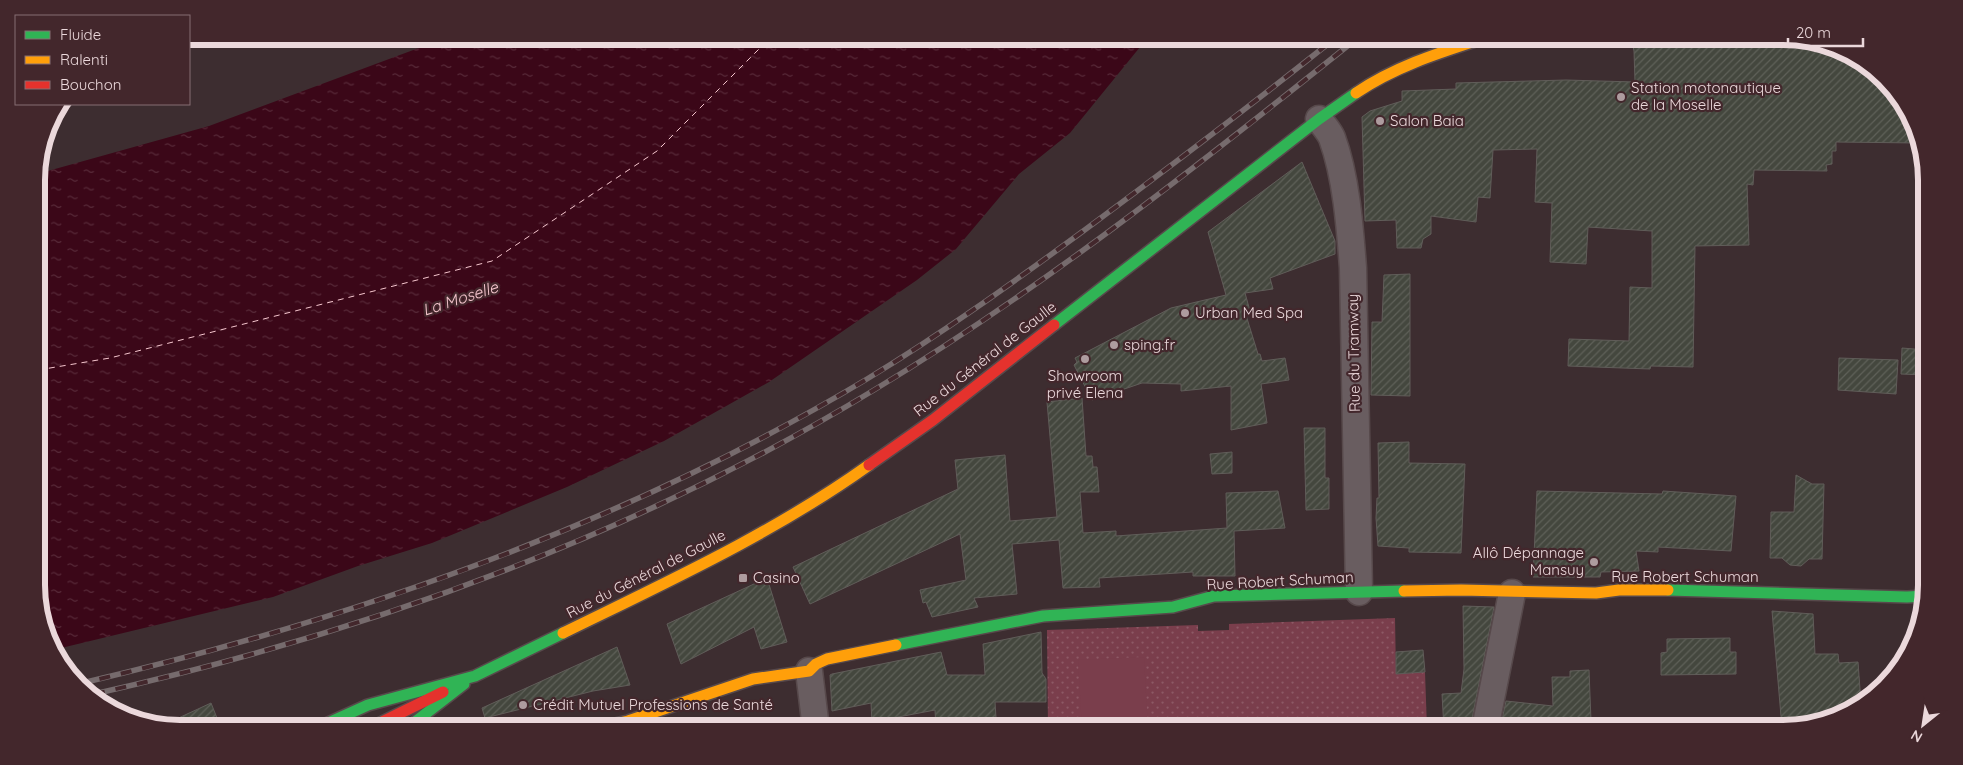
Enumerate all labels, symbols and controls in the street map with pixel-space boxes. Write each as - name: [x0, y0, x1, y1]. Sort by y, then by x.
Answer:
- legend: [15, 15, 190, 105]
- scale bar: [1788, 15, 1863, 47]
- text: 20 m: [1796, 23, 1831, 42]
- text: Fluide: [60, 25, 101, 44]
- text: Ralenti: [60, 50, 108, 69]
- text: Bouchon: [60, 75, 121, 94]
- place label: Station motonautique de la Moselle: [1631, 78, 1781, 114]
- marker: Station motonautique de la Moselle: [1615, 91, 1627, 103]
- place label: Salon Baia: [1390, 111, 1464, 130]
- marker: Salon Baia: [1374, 115, 1386, 127]
- water label: La Moselle: [420, 276, 501, 320]
- street label: Rue du Tramway: [1343, 294, 1364, 412]
- street label: Rue du Général de Gaulle: [909, 297, 1060, 420]
- place label: Urban Med Spa: [1195, 303, 1303, 322]
- marker: Urban Med Spa: [1179, 307, 1191, 319]
- place label: sping.fr: [1124, 335, 1175, 354]
- marker: sping.fr: [1108, 339, 1120, 351]
- marker: Showroom privé Elena: [1079, 353, 1091, 365]
- place label: Showroom privé Elena: [1047, 366, 1123, 402]
- street label: Rue du Général de Gaulle: [563, 525, 729, 622]
- place label: Allô Dépannage Mansuy: [1473, 543, 1584, 579]
- marker: Allô Dépannage Mansuy: [1588, 556, 1600, 568]
- street label: Rue Robert Schuman: [1206, 567, 1354, 594]
- street label: Rue Robert Schuman: [1611, 567, 1759, 586]
- place label: Casino: [753, 568, 800, 587]
- marker: Casino: [737, 572, 749, 584]
- place label: Crédit Mutuel Professions de Santé: [533, 695, 773, 714]
- marker: Crédit Mutuel Professions de Santé: [517, 699, 529, 711]
- north arrow: [1898, 700, 1948, 750]
- text: N: [1908, 726, 1925, 747]

